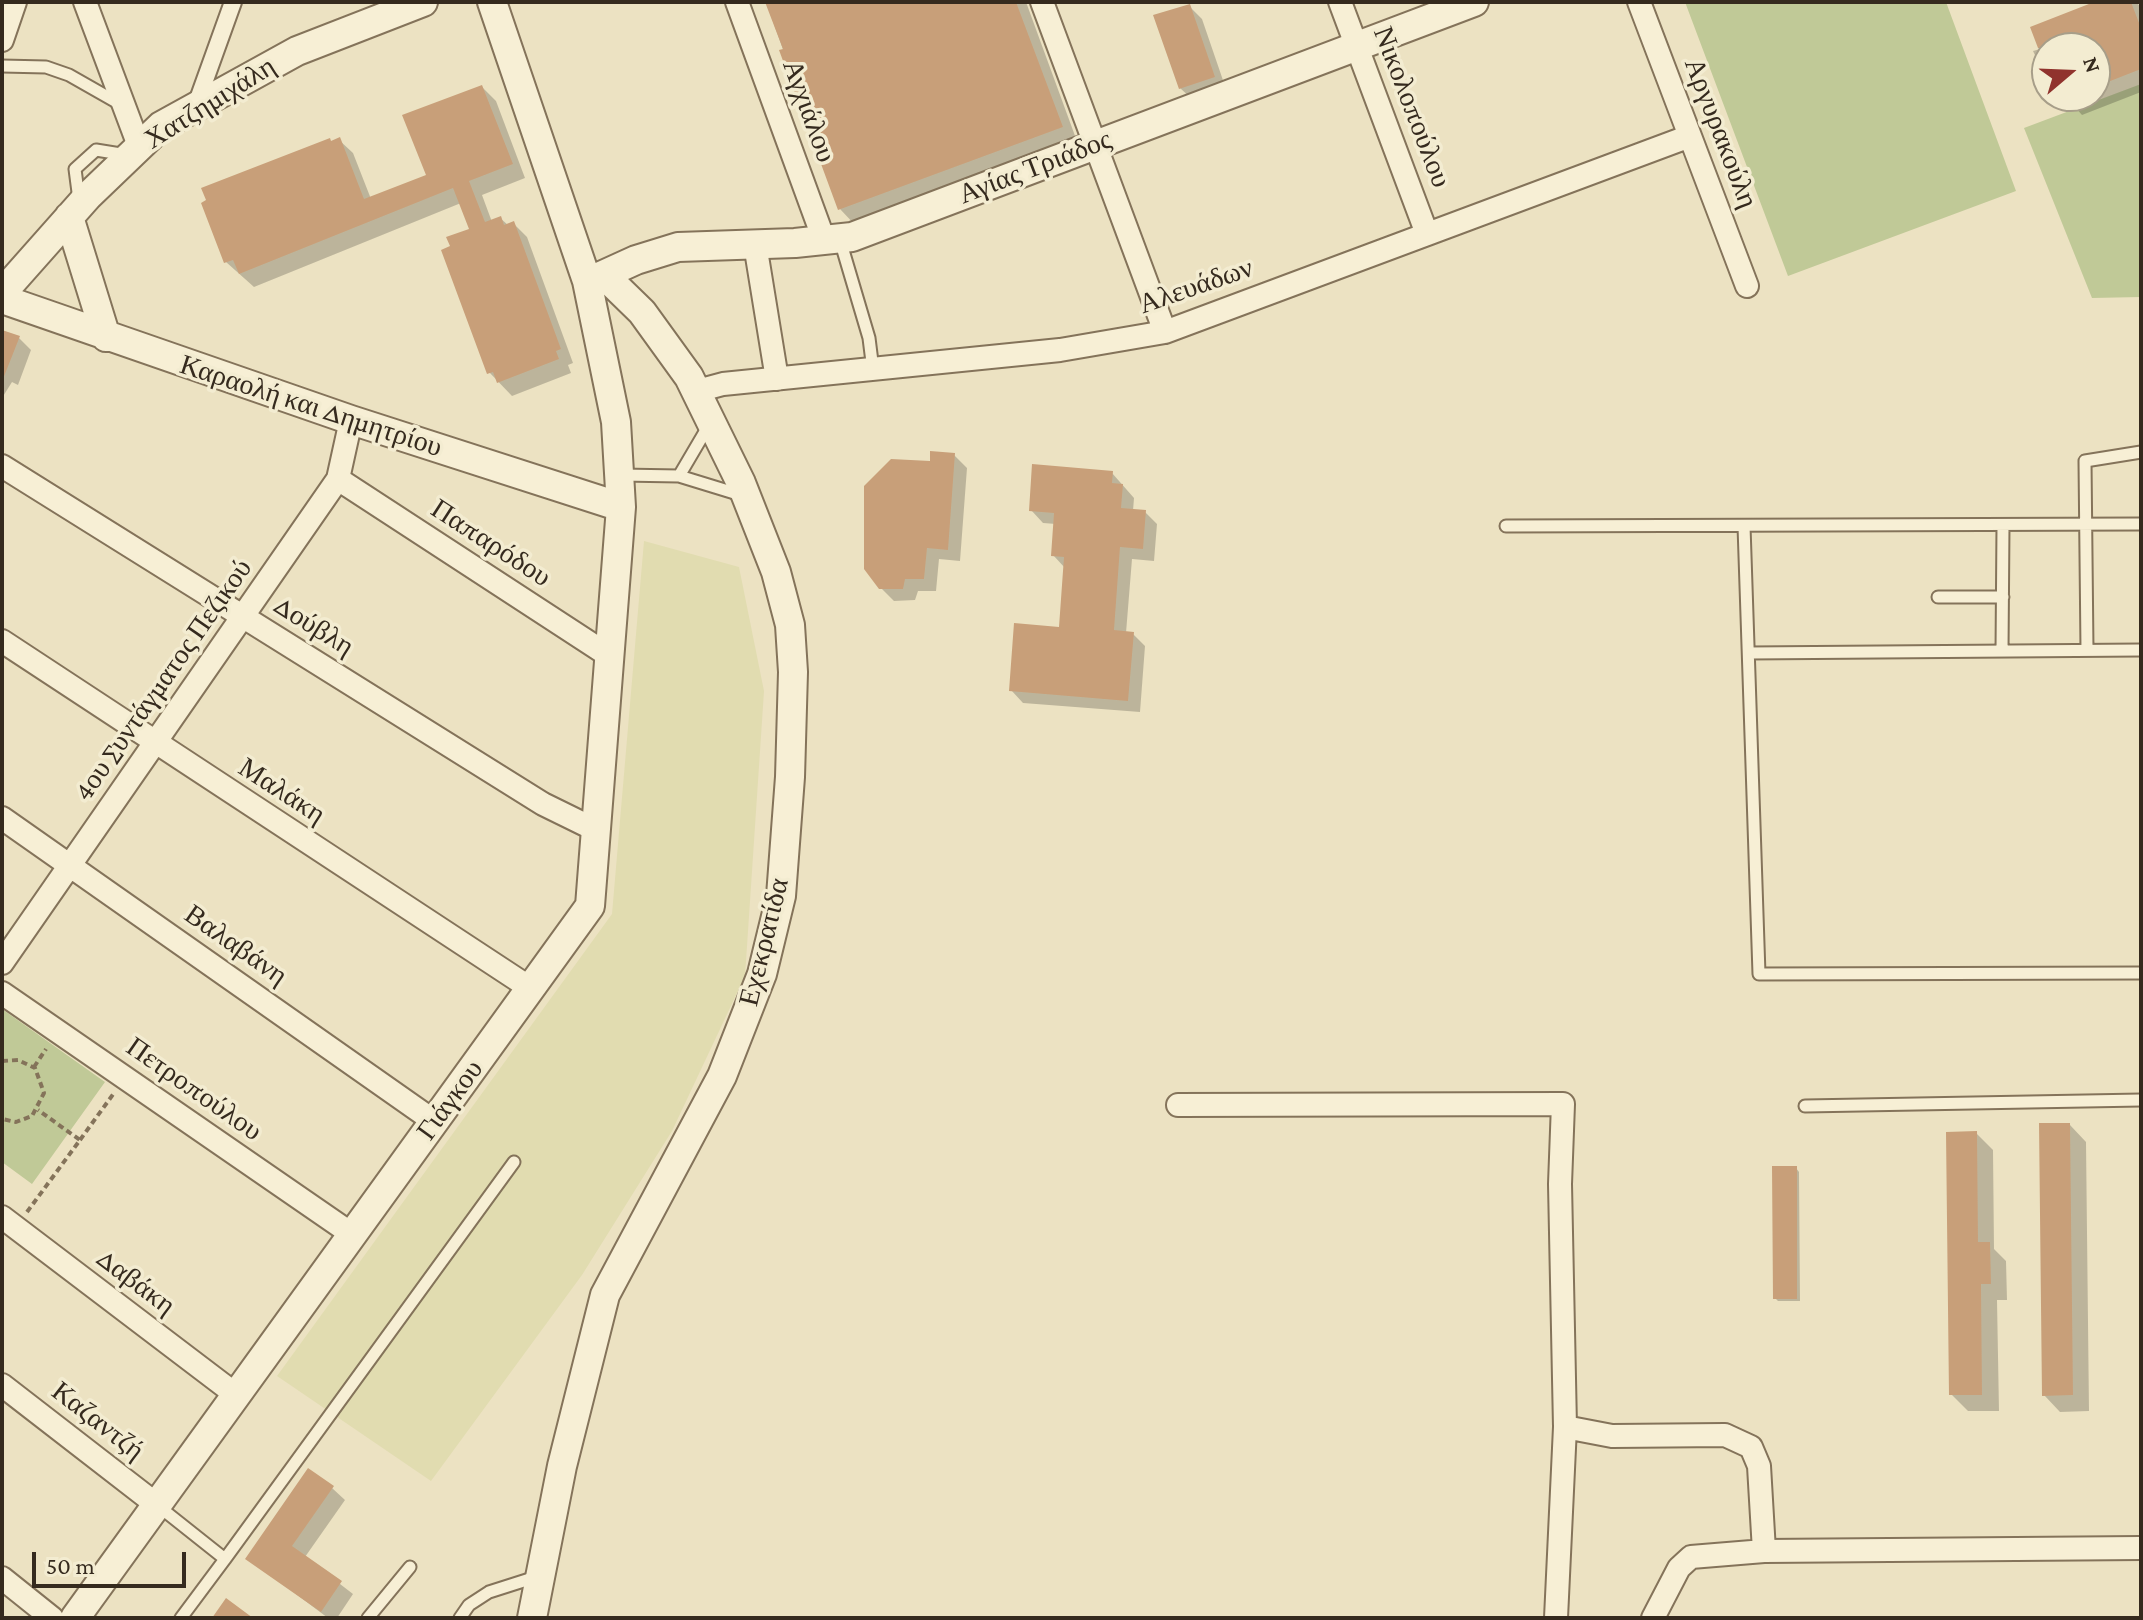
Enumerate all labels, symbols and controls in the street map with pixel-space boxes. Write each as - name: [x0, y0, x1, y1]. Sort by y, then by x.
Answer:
- street label: Νικολοπούλου: [1366, 22, 1458, 192]
- north arrow: [2031, 32, 2111, 112]
- street label: Χατζημιχάλη: [138, 49, 282, 157]
- street label: Αργυρακούλη: [1677, 53, 1765, 213]
- text: N: [2078, 54, 2107, 76]
- street label: Αγχιάλου: [775, 55, 843, 167]
- street label: Αγίας Τριάδος: [954, 123, 1116, 211]
- street label: Αλευάδων: [1135, 251, 1257, 321]
- street label: Καραολή και Δημητρίου: [176, 348, 446, 464]
- street label: Παπαρόδου: [425, 492, 557, 594]
- street label: 4ου Συντάγματος Πεζικού: [67, 552, 259, 808]
- street label: Δούβλη: [268, 589, 360, 663]
- street label: Μαλάκη: [232, 751, 332, 831]
- street label: Εχεκρατίδα: [732, 875, 796, 1009]
- street label: Βαλαβάνη: [178, 897, 294, 993]
- street label: Πετροπούλου: [120, 1030, 268, 1148]
- street label: Γιάγκου: [410, 1053, 490, 1147]
- street label: Δαβάκη: [90, 1242, 182, 1322]
- street label: Καζαντζή: [45, 1374, 151, 1468]
- scale bar: [36, 1536, 190, 1586]
- text: 50 m: [46, 1552, 95, 1579]

